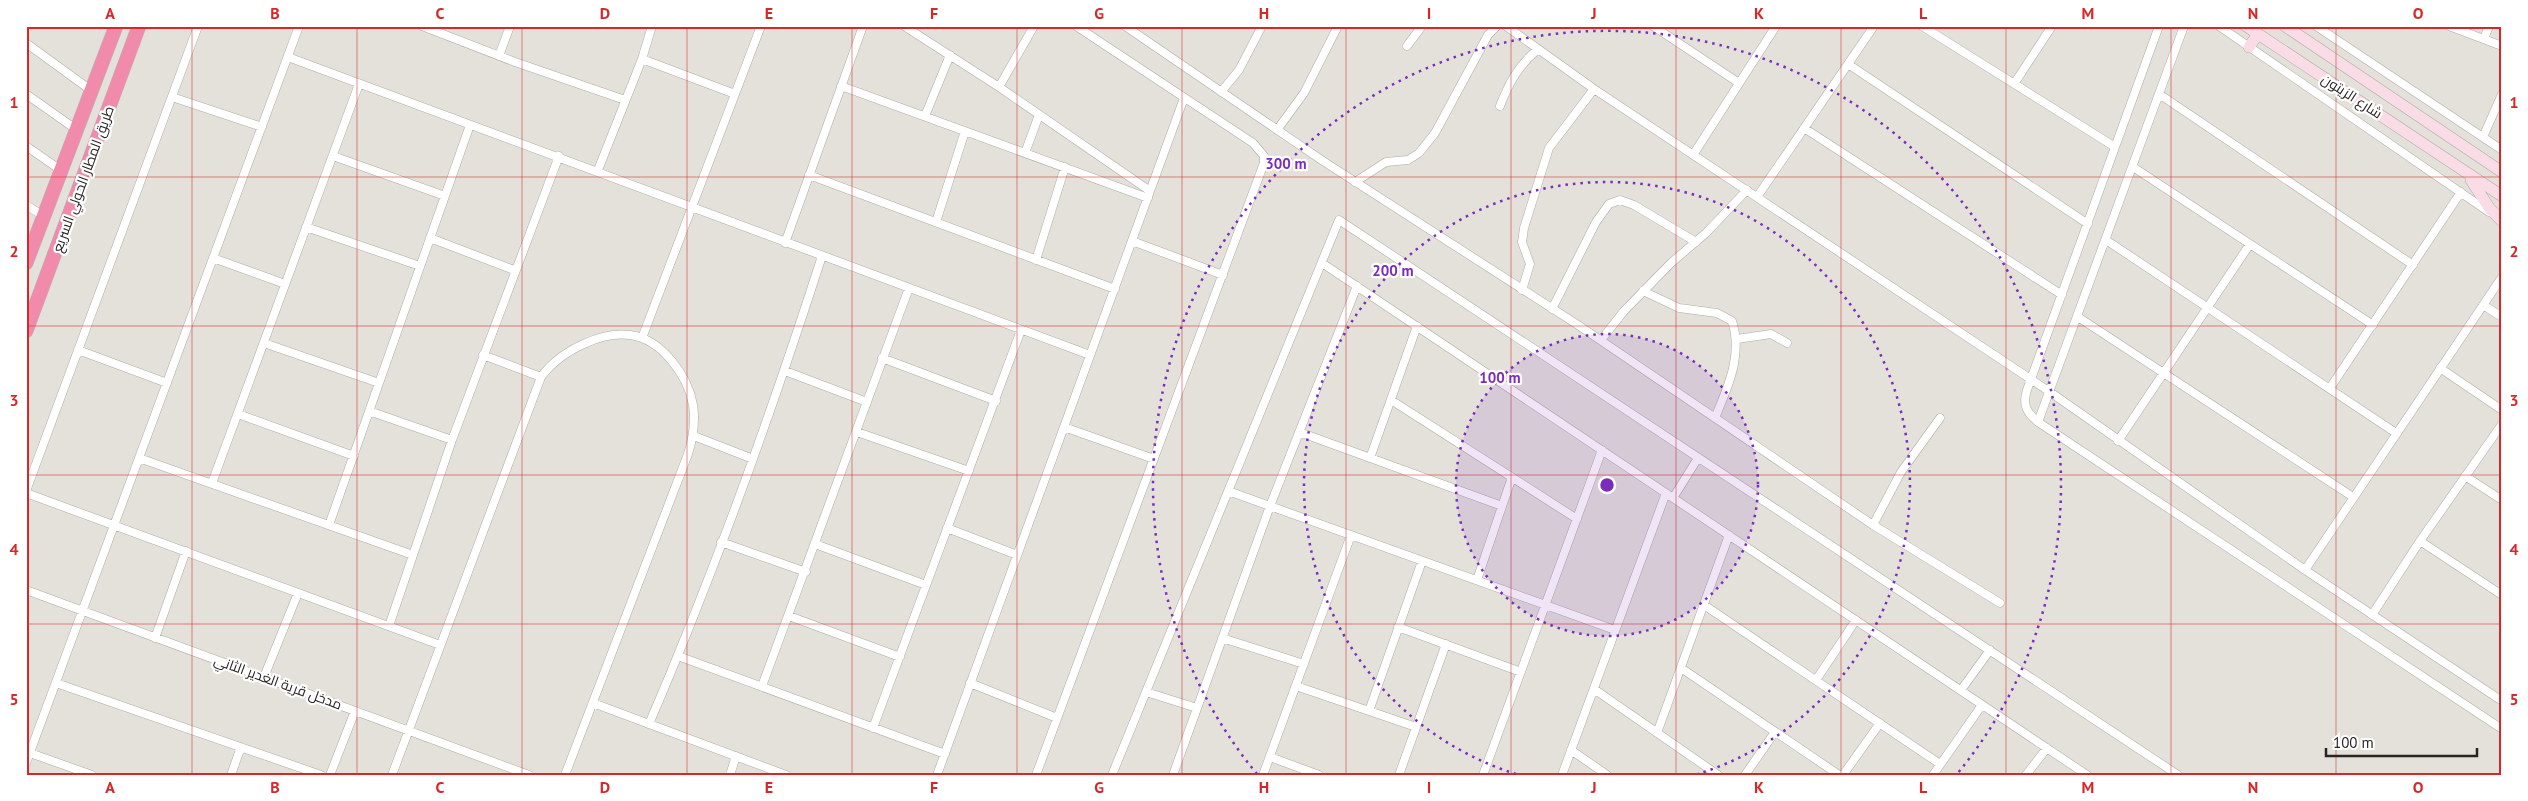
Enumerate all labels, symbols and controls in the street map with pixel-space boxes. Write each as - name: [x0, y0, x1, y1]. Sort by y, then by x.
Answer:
- text: A: [105, 3, 115, 23]
- text: B: [270, 3, 280, 23]
- text: C: [436, 3, 445, 23]
- text: D: [600, 3, 610, 23]
- text: E: [765, 3, 773, 23]
- text: F: [930, 3, 938, 23]
- text: G: [1094, 3, 1104, 23]
- text: H: [1259, 3, 1269, 23]
- text: I: [1427, 3, 1431, 23]
- text: J: [1590, 3, 1597, 23]
- text: K: [1754, 3, 1764, 23]
- text: L: [1919, 3, 1928, 23]
- text: M: [2082, 3, 2094, 23]
- text: N: [2248, 3, 2258, 23]
- text: O: [2413, 3, 2424, 23]
- street label: شارع الزيتون: [2318, 70, 2386, 122]
- text: 1: [9, 92, 19, 112]
- text: 1: [2509, 92, 2519, 112]
- street label: طريق المطار الحولي السريع: [48, 103, 121, 256]
- text: 300 m: [1265, 154, 1307, 173]
- text: 2: [9, 241, 19, 261]
- text: 2: [2509, 241, 2519, 261]
- text: 200 m: [1372, 261, 1414, 280]
- text: 100 m: [1479, 368, 1521, 387]
- text: 3: [9, 390, 19, 410]
- text: 3: [2509, 390, 2519, 410]
- centre of rings: [1598, 476, 1616, 494]
- text: 4: [9, 539, 19, 559]
- text: 4: [2509, 539, 2519, 559]
- street label: مدخل قرية الغدير الثاني: [211, 650, 344, 716]
- text: 5: [9, 689, 19, 709]
- text: 5: [2509, 689, 2519, 709]
- scale bar: [2326, 726, 2477, 758]
- text: 100 m: [2333, 733, 2374, 752]
- text: A: [105, 777, 115, 797]
- text: B: [270, 777, 280, 797]
- text: C: [436, 777, 445, 797]
- text: D: [600, 777, 610, 797]
- text: E: [765, 777, 773, 797]
- text: F: [930, 777, 938, 797]
- text: G: [1094, 777, 1104, 797]
- text: H: [1259, 777, 1269, 797]
- text: I: [1427, 777, 1431, 797]
- text: J: [1590, 777, 1597, 797]
- text: K: [1754, 777, 1764, 797]
- text: L: [1919, 777, 1928, 797]
- text: M: [2082, 777, 2094, 797]
- text: N: [2248, 777, 2258, 797]
- text: O: [2413, 777, 2424, 797]

